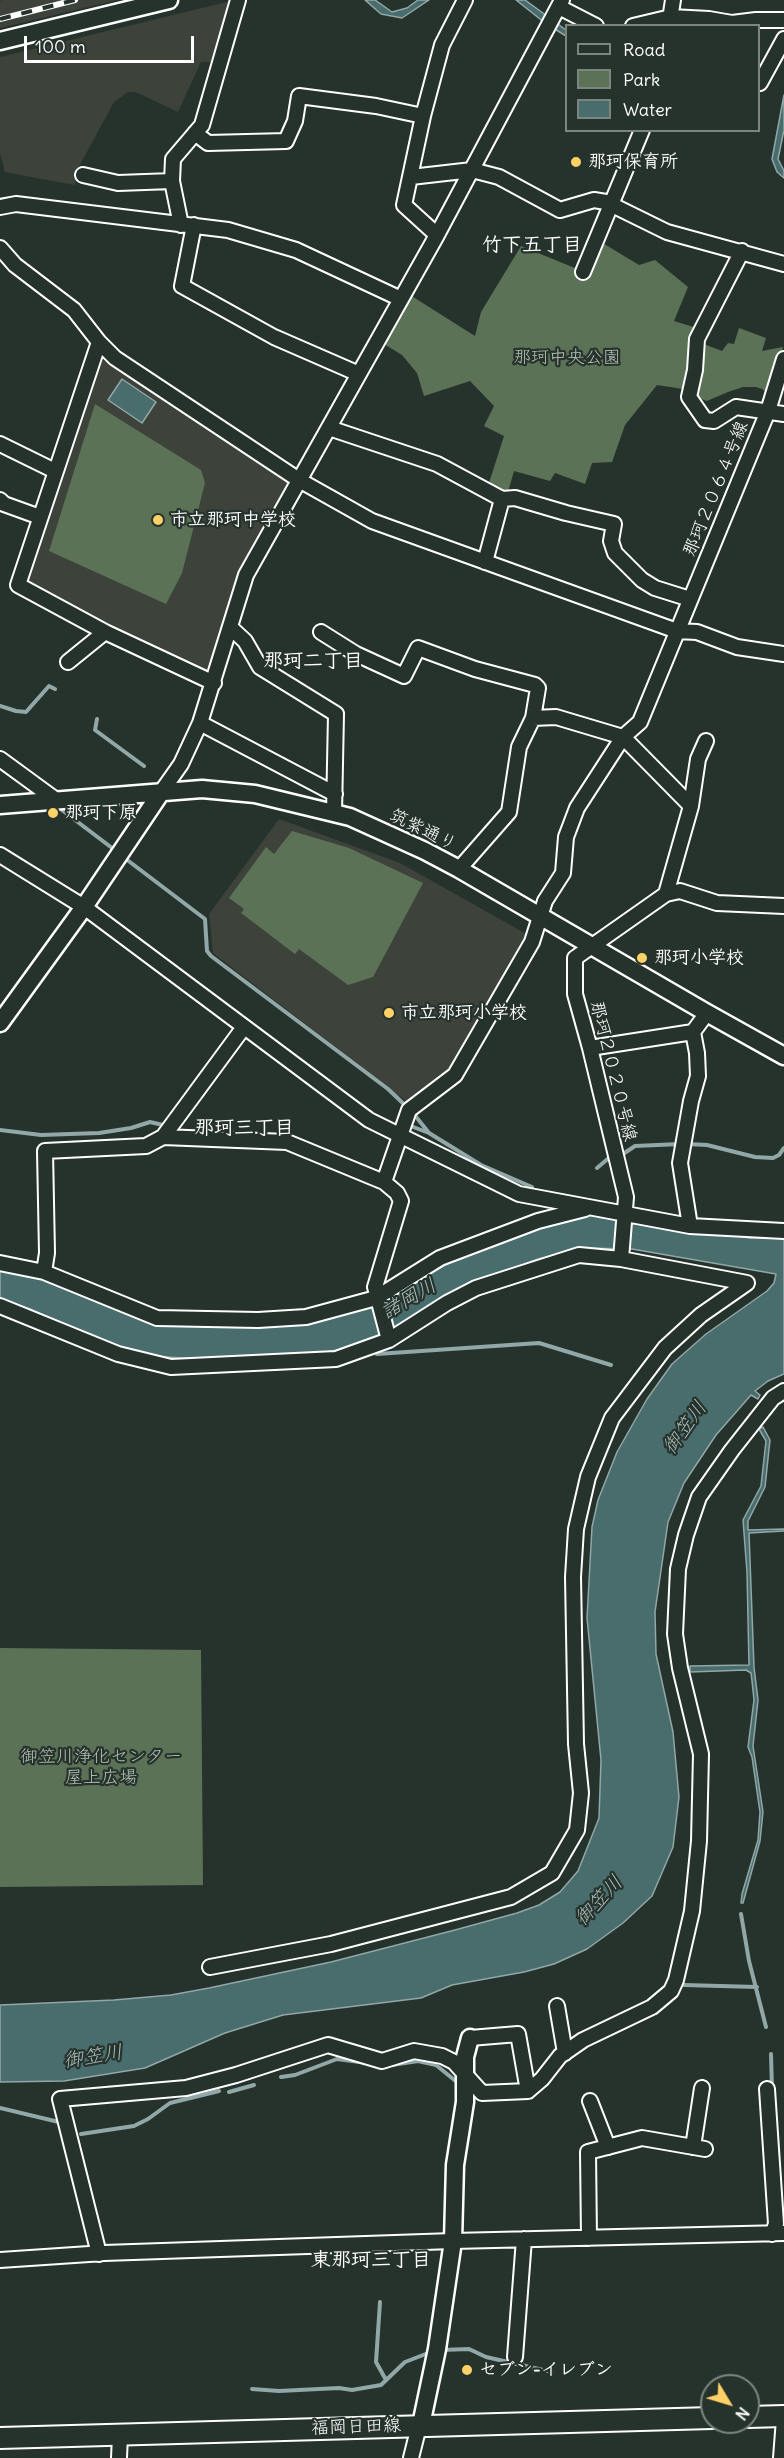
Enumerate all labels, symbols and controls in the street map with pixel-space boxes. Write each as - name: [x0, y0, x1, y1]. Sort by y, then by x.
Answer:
- scale bar: [27, 24, 196, 62]
- legend: [565, 24, 760, 132]
- text: 100 m: [35, 35, 86, 58]
- text: Road: [623, 38, 665, 61]
- text: Park: [623, 68, 660, 91]
- text: Water: [623, 98, 672, 121]
- place label: 那珂保育所: [588, 151, 678, 173]
- marker: 那珂保育所: [569, 155, 583, 169]
- district label: 竹下五丁目: [482, 233, 582, 257]
- park label: 那珂中央公園: [513, 347, 621, 369]
- street label: 那珂２０６４号線: [679, 418, 753, 560]
- place label: 市立那珂中学校: [170, 509, 296, 531]
- marker: 市立那珂中学校: [151, 513, 165, 527]
- district label: 那珂二丁目: [263, 649, 363, 673]
- place label: 那珂下原: [65, 802, 137, 824]
- street label: 筑紫通り: [386, 805, 460, 855]
- marker: 那珂下原: [46, 806, 60, 820]
- place label: 那珂小学校: [654, 947, 744, 969]
- marker: 那珂小学校: [635, 951, 649, 965]
- street label: 那珂２０２０号線: [585, 999, 641, 1143]
- place label: 市立那珂小学校: [401, 1002, 527, 1024]
- marker: 市立那珂小学校: [382, 1006, 396, 1020]
- district label: 那珂三丁目: [194, 1116, 294, 1140]
- water label: 諸岡川: [377, 1274, 441, 1324]
- water label: 御笠川: [658, 1397, 712, 1459]
- park label: 御笠川浄化センター 屋上広場: [20, 1746, 182, 1788]
- water label: 御笠川: [570, 1871, 628, 1931]
- water label: 御笠川: [61, 2040, 125, 2074]
- district label: 東那珂三丁目: [311, 2248, 431, 2272]
- place label: セブン-イレブン: [479, 2359, 613, 2381]
- marker: セブン-イレブン: [460, 2363, 474, 2377]
- north arrow: [700, 2374, 760, 2434]
- text: N: [731, 2403, 754, 2424]
- street label: 福岡日田線: [311, 2415, 401, 2439]

